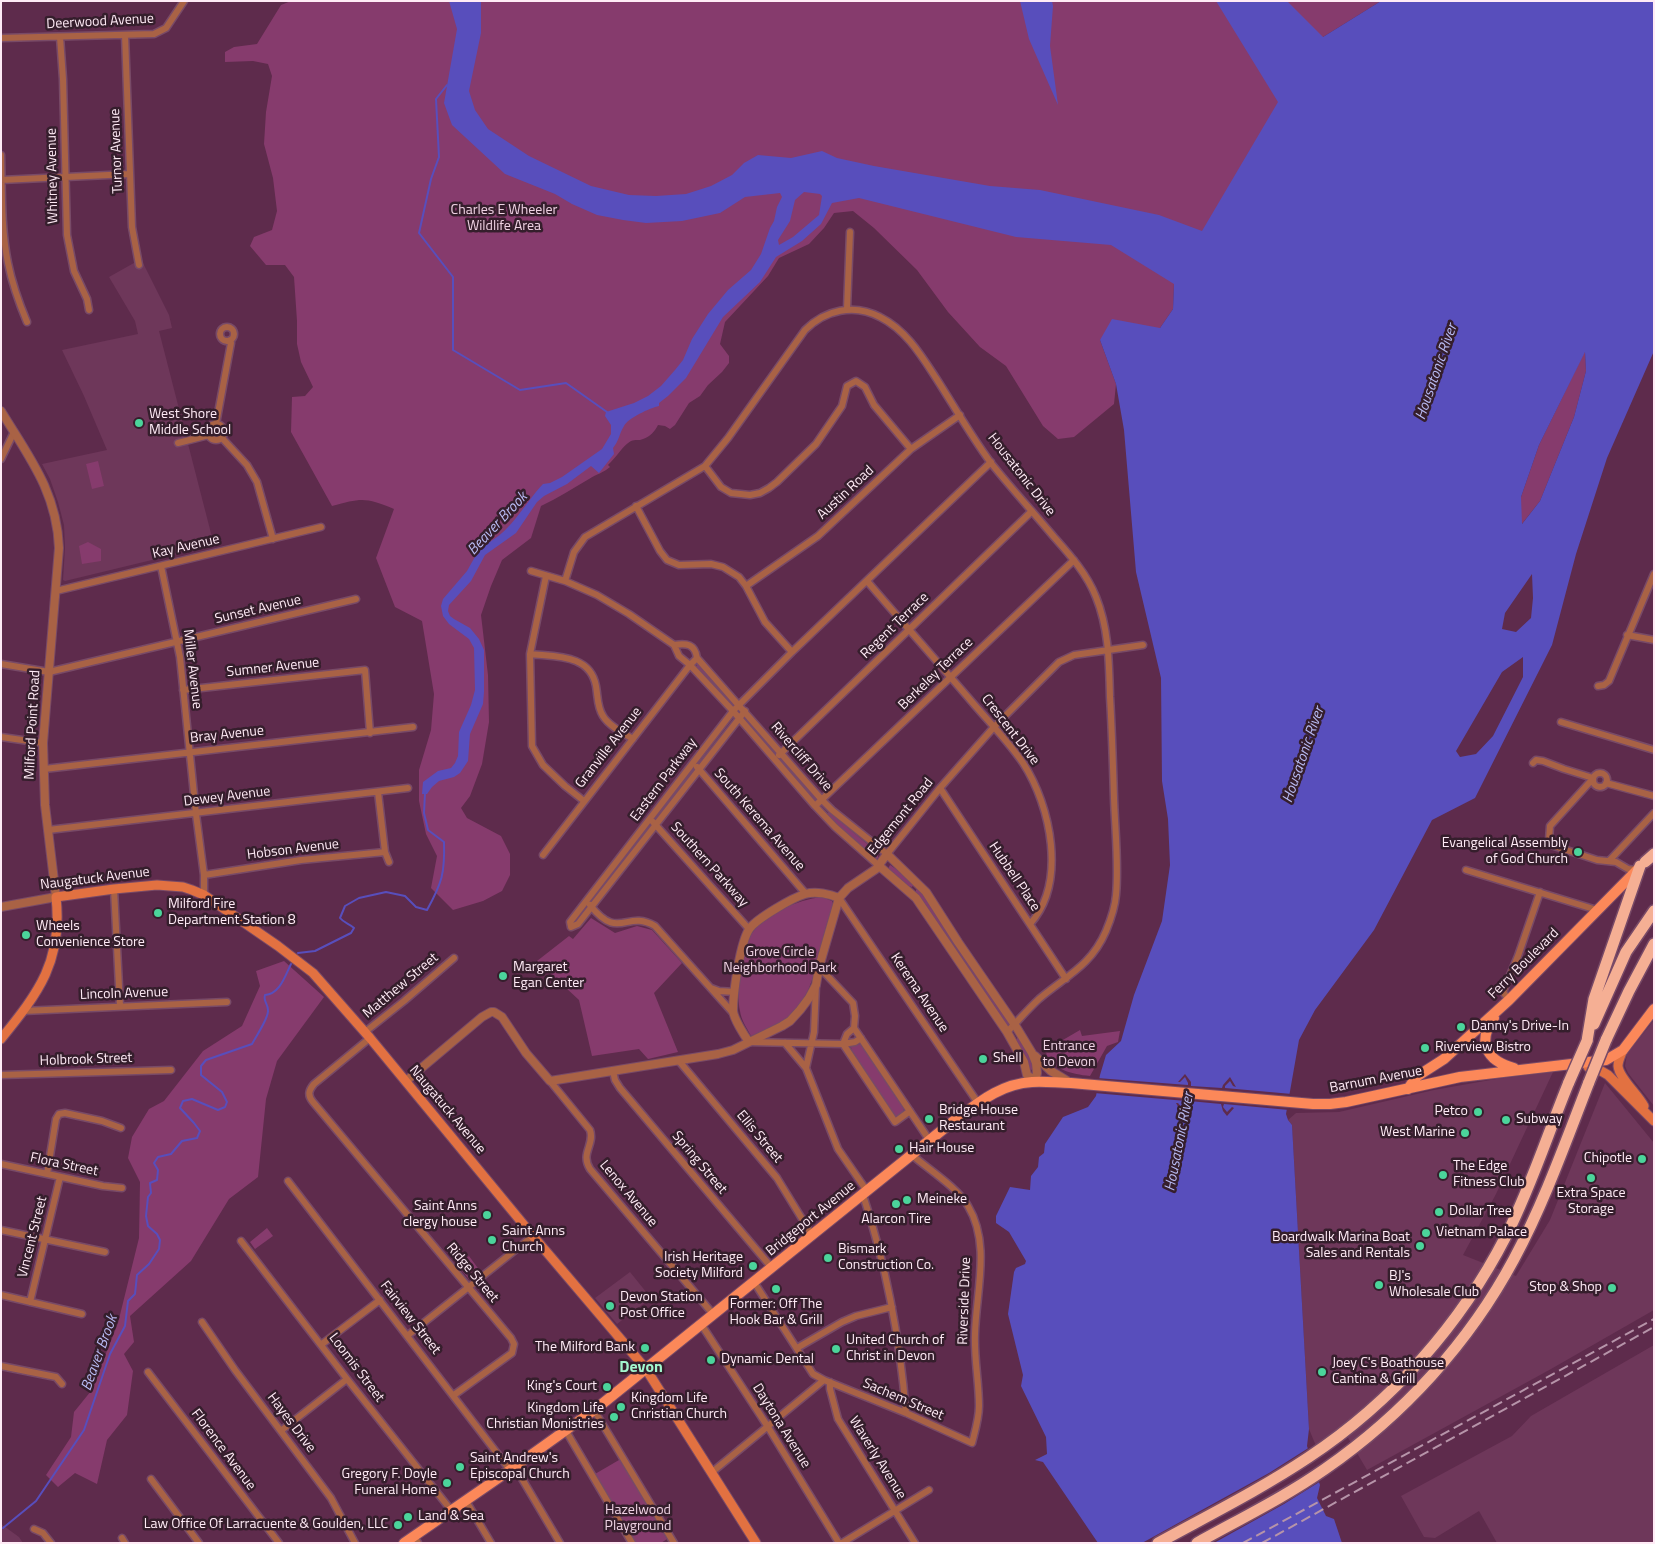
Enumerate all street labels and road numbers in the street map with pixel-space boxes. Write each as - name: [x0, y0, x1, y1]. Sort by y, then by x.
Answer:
- street label: Deerwood Avenue: [46, 11, 154, 33]
- street label: Turnor Avenue: [107, 108, 127, 194]
- street label: Whitney Avenue: [44, 128, 62, 224]
- street label: Housatonic Drive: [983, 430, 1059, 520]
- street label: Austin Road: [814, 463, 878, 523]
- street label: Kay Avenue: [151, 531, 221, 563]
- street label: Regent Terrace: [857, 589, 933, 663]
- street label: Sunset Avenue: [213, 592, 303, 628]
- street label: Miller Avenue: [179, 628, 205, 710]
- street label: Berkeley Terrace: [895, 634, 977, 714]
- street label: Sumner Avenue: [226, 655, 320, 681]
- street label: Milford Point Road: [22, 670, 44, 780]
- street label: Crescent Drive: [977, 691, 1043, 769]
- street label: Granville Avenue: [572, 704, 646, 792]
- street label: Rivercliff Drive: [767, 719, 835, 795]
- street label: Bray Avenue: [189, 723, 265, 747]
- street label: Eastern Parkway: [627, 735, 701, 825]
- street label: South Kerema Avenue: [710, 765, 808, 875]
- street label: Edgemont Road: [865, 775, 937, 859]
- street label: Dewey Avenue: [183, 783, 271, 811]
- street label: Southern Parkway: [666, 819, 752, 911]
- street label: Hobson Avenue: [246, 836, 340, 864]
- street label: Hubbell Place: [985, 839, 1043, 915]
- street label: Naugatuck Avenue: [39, 864, 151, 894]
- street label: Ferry Boulevard: [1485, 925, 1563, 1003]
- street label: Matthew Street: [360, 950, 442, 1022]
- street label: Kerema Avenue: [886, 950, 952, 1036]
- street label: Lincoln Avenue: [80, 984, 168, 1004]
- street label: Holbrook Street: [39, 1050, 133, 1070]
- street label: Naugatuck Avenue: [405, 1062, 489, 1158]
- street label: Barnum Avenue: [1328, 1063, 1424, 1097]
- street label: Ellis Street: [732, 1107, 786, 1167]
- street label: Spring Street: [668, 1128, 730, 1198]
- street label: Flora Street: [28, 1150, 100, 1180]
- street label: Lenox Avenue: [595, 1157, 661, 1231]
- street label: Bridgeport Avenue: [763, 1178, 859, 1260]
- street label: Vincent Street: [15, 1195, 51, 1279]
- street label: Ridge Street: [442, 1240, 502, 1306]
- street label: Riverside Drive: [955, 1257, 975, 1345]
- street label: Fairview Street: [376, 1278, 444, 1358]
- street label: Loomis Street: [325, 1330, 387, 1406]
- street label: Sachem Street: [860, 1375, 946, 1425]
- street label: Daytona Avenue: [748, 1381, 814, 1471]
- street label: Hayes Drive: [263, 1390, 319, 1456]
- street label: Florence Avenue: [187, 1406, 259, 1494]
- street label: Waverly Avenue: [845, 1413, 909, 1503]

